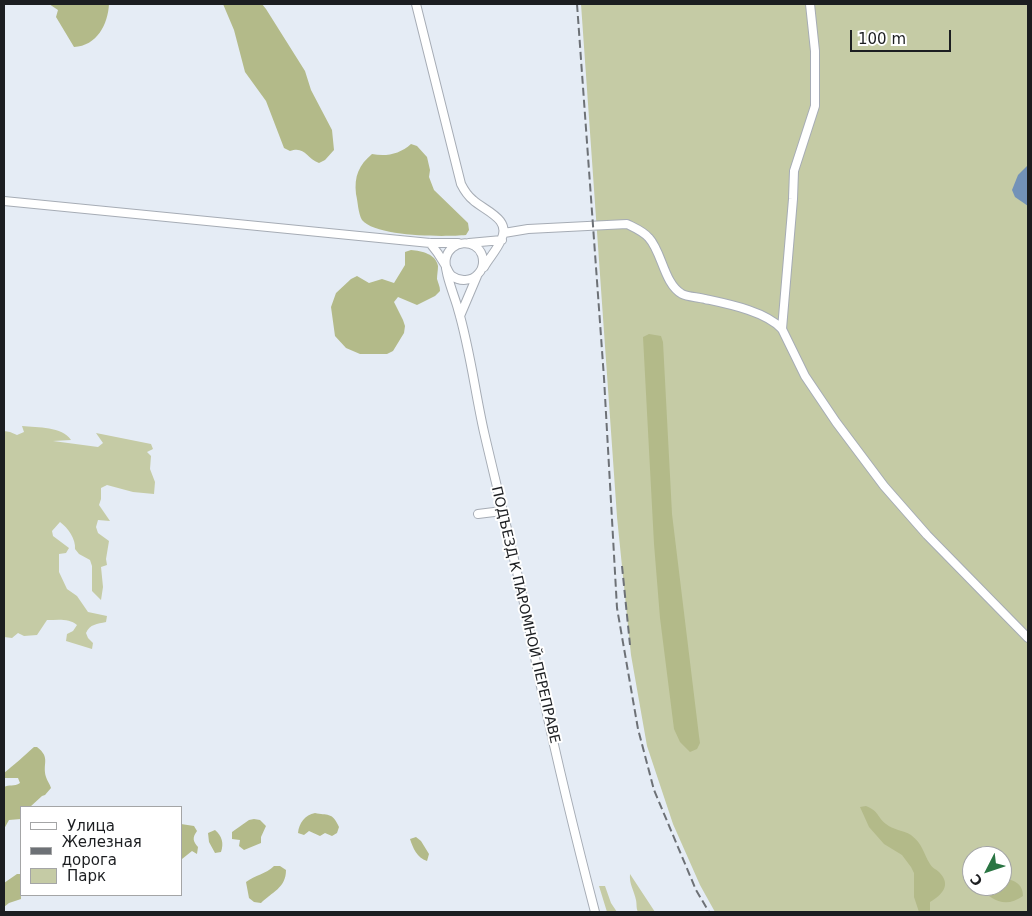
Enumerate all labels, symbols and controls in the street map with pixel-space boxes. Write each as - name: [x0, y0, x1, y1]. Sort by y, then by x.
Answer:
- scale bar: [852, 20, 953, 52]
- text: 100 m: [858, 30, 906, 48]
- street label: ПОДЪЕЗД К ПАРОМНОЙ ПЕРЕПРАВЕ: [487, 485, 563, 745]
- legend: [20, 806, 182, 896]
- text: Улица: [67, 817, 115, 835]
- text: Железная дорога: [62, 833, 142, 869]
- north arrow: [962, 846, 1012, 896]
- text: Парк: [67, 867, 106, 885]
- text: С: [967, 871, 986, 889]

